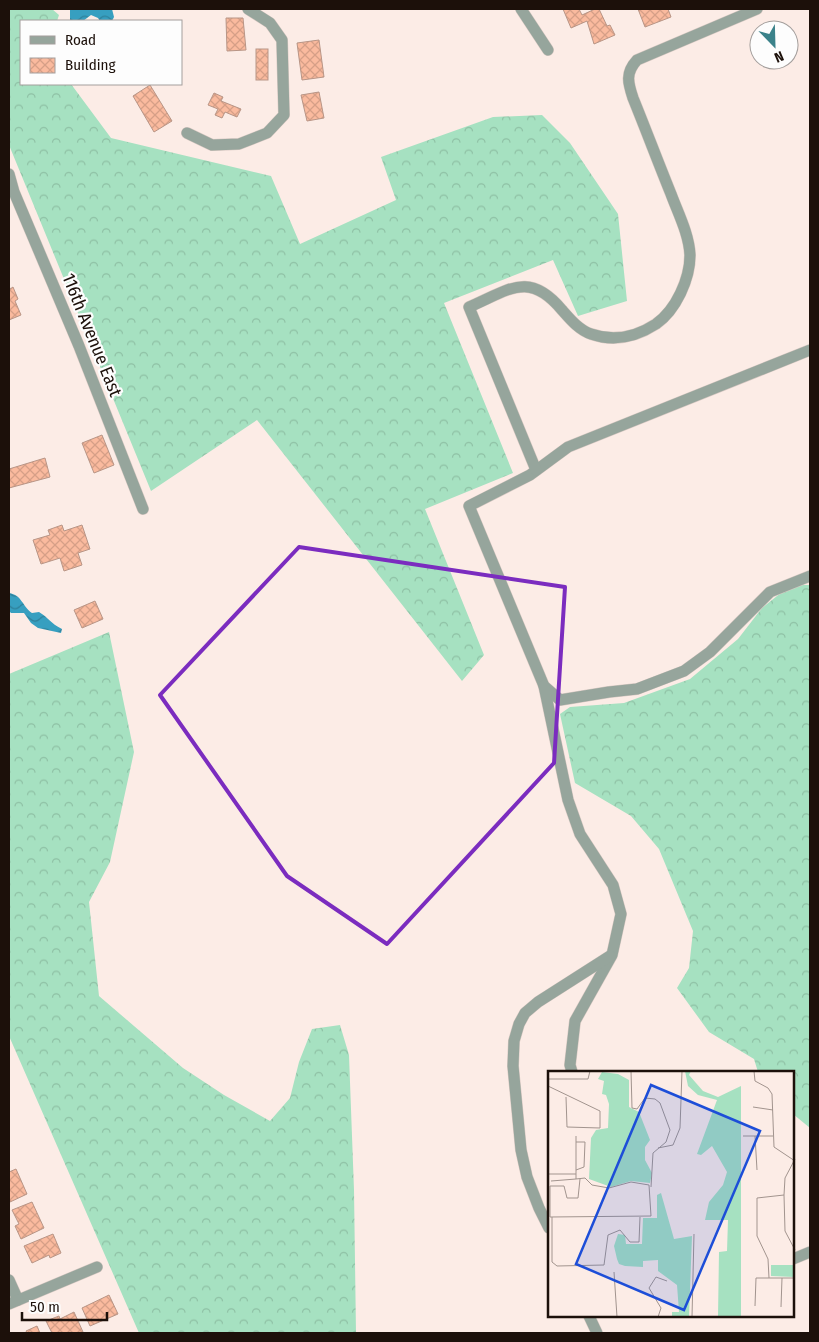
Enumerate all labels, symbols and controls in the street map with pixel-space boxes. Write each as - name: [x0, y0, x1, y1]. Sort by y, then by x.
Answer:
- legend: [20, 20, 182, 85]
- north arrow: [749, 20, 799, 70]
- text: Road: [65, 31, 96, 49]
- text: N: [772, 47, 786, 66]
- text: Building: [65, 56, 116, 74]
- street label: 116th Avenue East: [57, 270, 127, 400]
- inset map: [548, 1071, 794, 1317]
- scale bar: [22, 1290, 108, 1322]
- text: 50 m: [30, 1298, 60, 1316]

